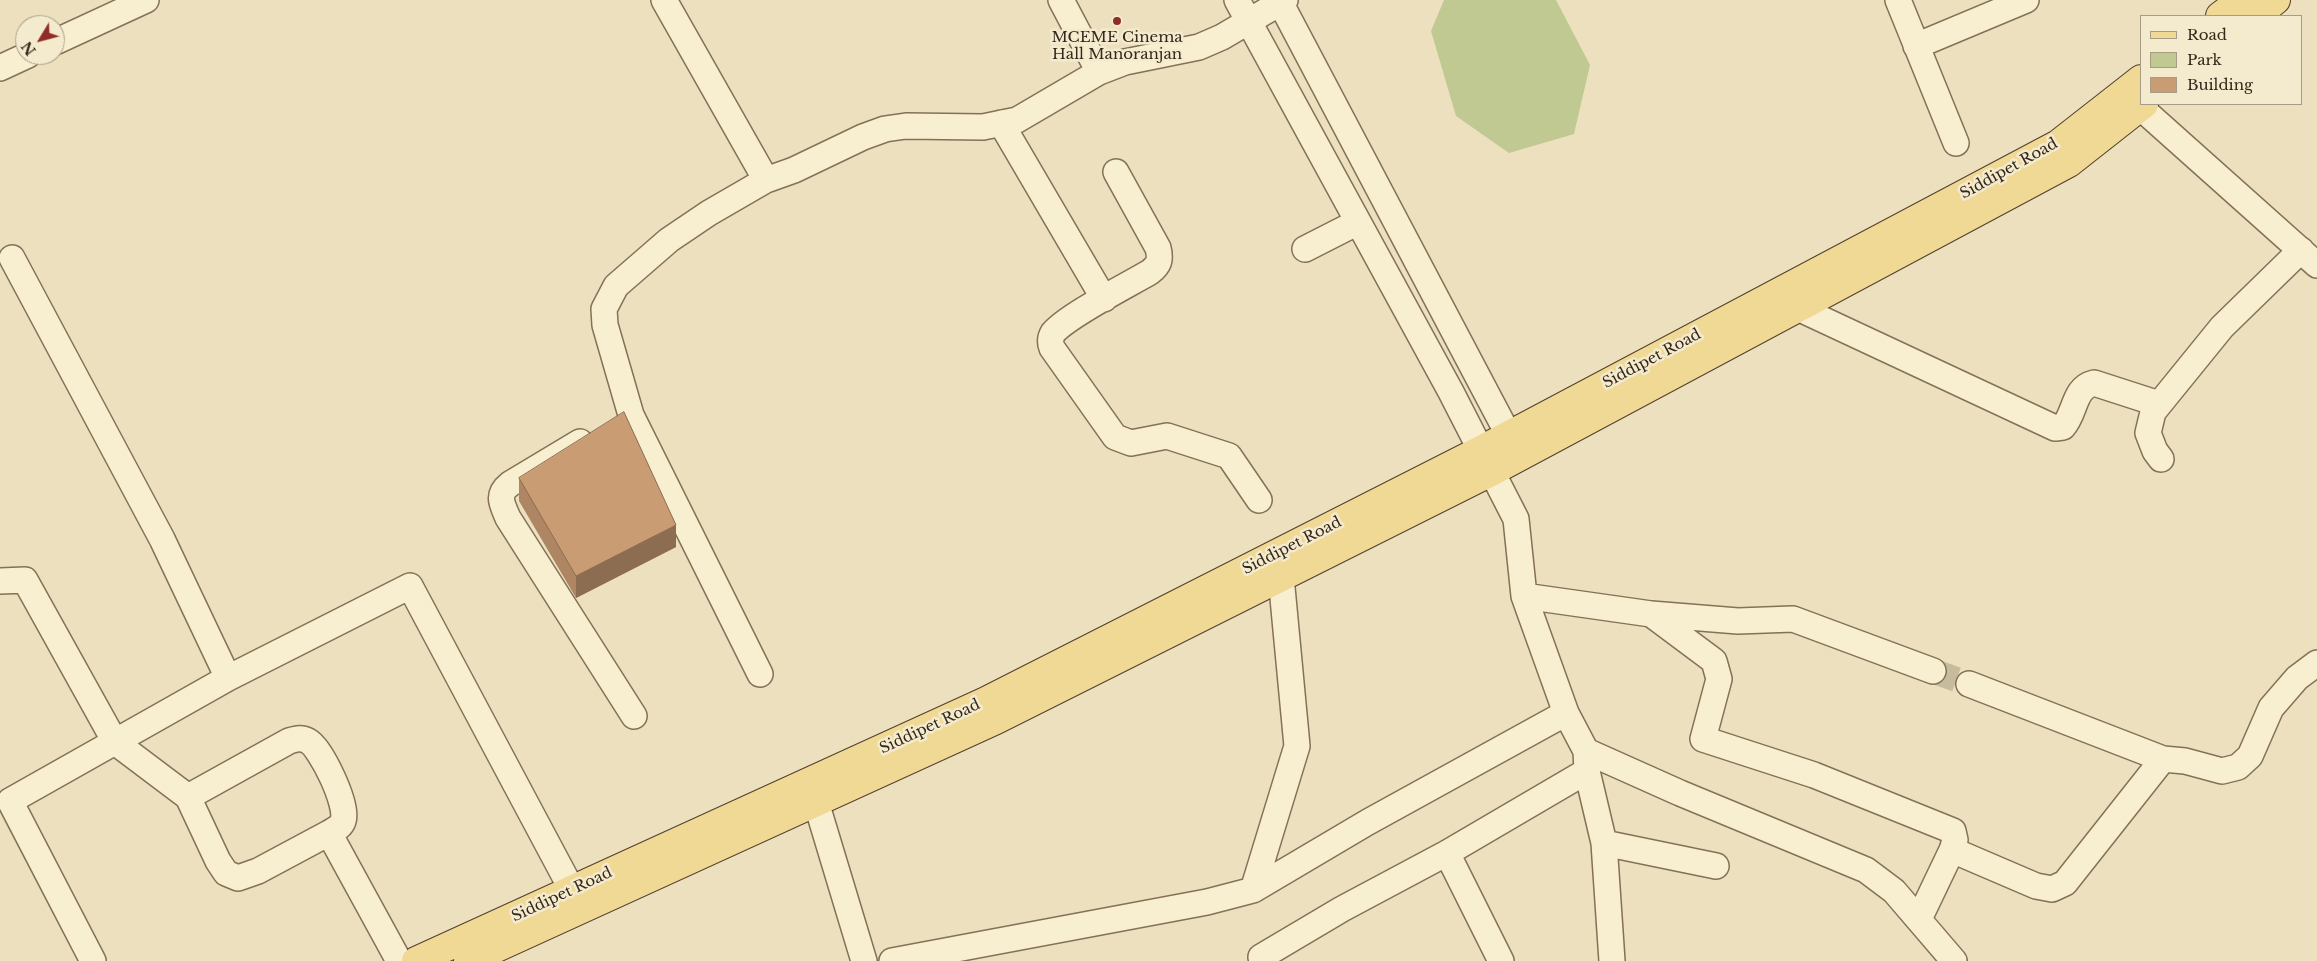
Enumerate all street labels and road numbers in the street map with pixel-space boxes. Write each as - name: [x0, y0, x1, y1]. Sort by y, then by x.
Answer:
- street label: Siddipet Road: [1957, 135, 2061, 203]
- street label: Siddipet Road: [1600, 326, 1704, 392]
- street label: Siddipet Road: [1239, 513, 1345, 579]
- street label: Siddipet Road: [877, 696, 983, 758]
- street label: Siddipet Road: [509, 864, 615, 926]

